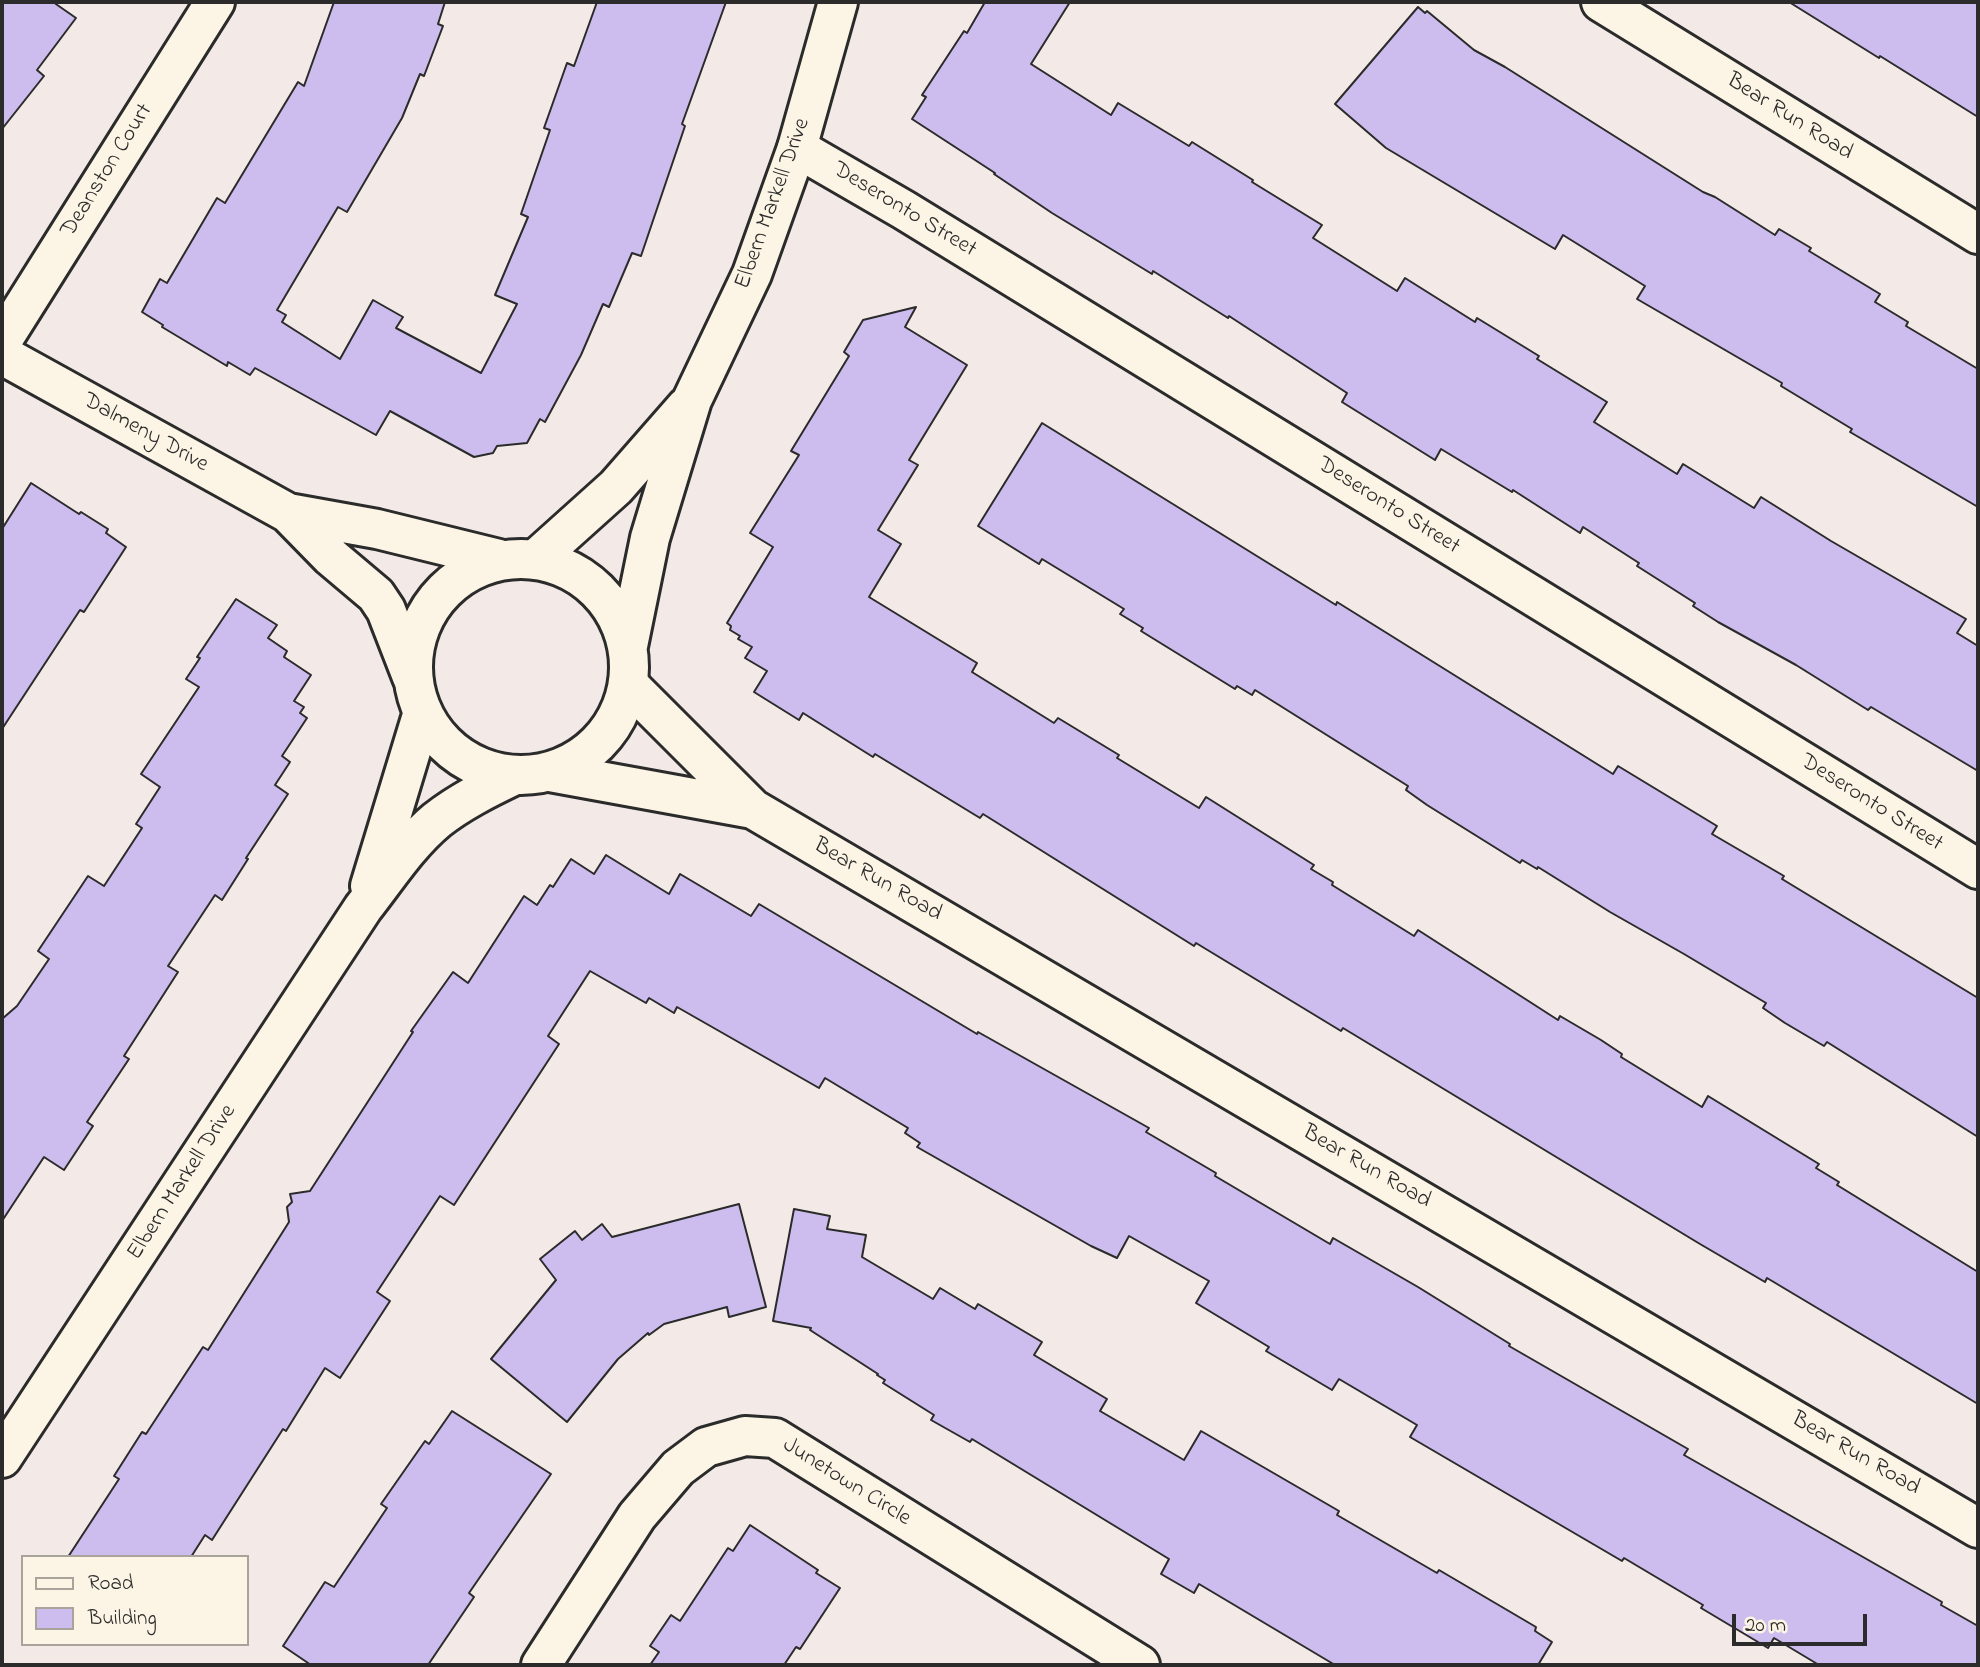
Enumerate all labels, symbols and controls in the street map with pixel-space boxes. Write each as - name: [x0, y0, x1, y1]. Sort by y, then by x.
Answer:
- street label: Bear Run Road: [1721, 68, 1857, 168]
- street label: Deanston Court: [56, 99, 160, 243]
- street label: Elbern Markell Drive: [730, 115, 818, 293]
- street label: Deseronto Street: [827, 157, 981, 265]
- street label: Dalmeny Drive: [77, 388, 213, 480]
- street label: Deseronto Street: [1312, 452, 1464, 562]
- street label: Deseronto Street: [1795, 749, 1947, 859]
- street label: Bear Run Road: [808, 833, 946, 929]
- street label: Elbern Markell Drive: [122, 1100, 244, 1266]
- street label: Bear Run Road: [1297, 1120, 1435, 1216]
- street label: Bear Run Road: [1786, 1407, 1924, 1503]
- street label: Junetown Circle: [777, 1433, 915, 1533]
- legend: [21, 1555, 248, 1646]
- text: Road: [88, 1569, 134, 1599]
- scale bar: [1735, 1600, 1870, 1644]
- text: Building: [88, 1604, 157, 1634]
- text: 20 m: [1745, 1611, 1786, 1641]

